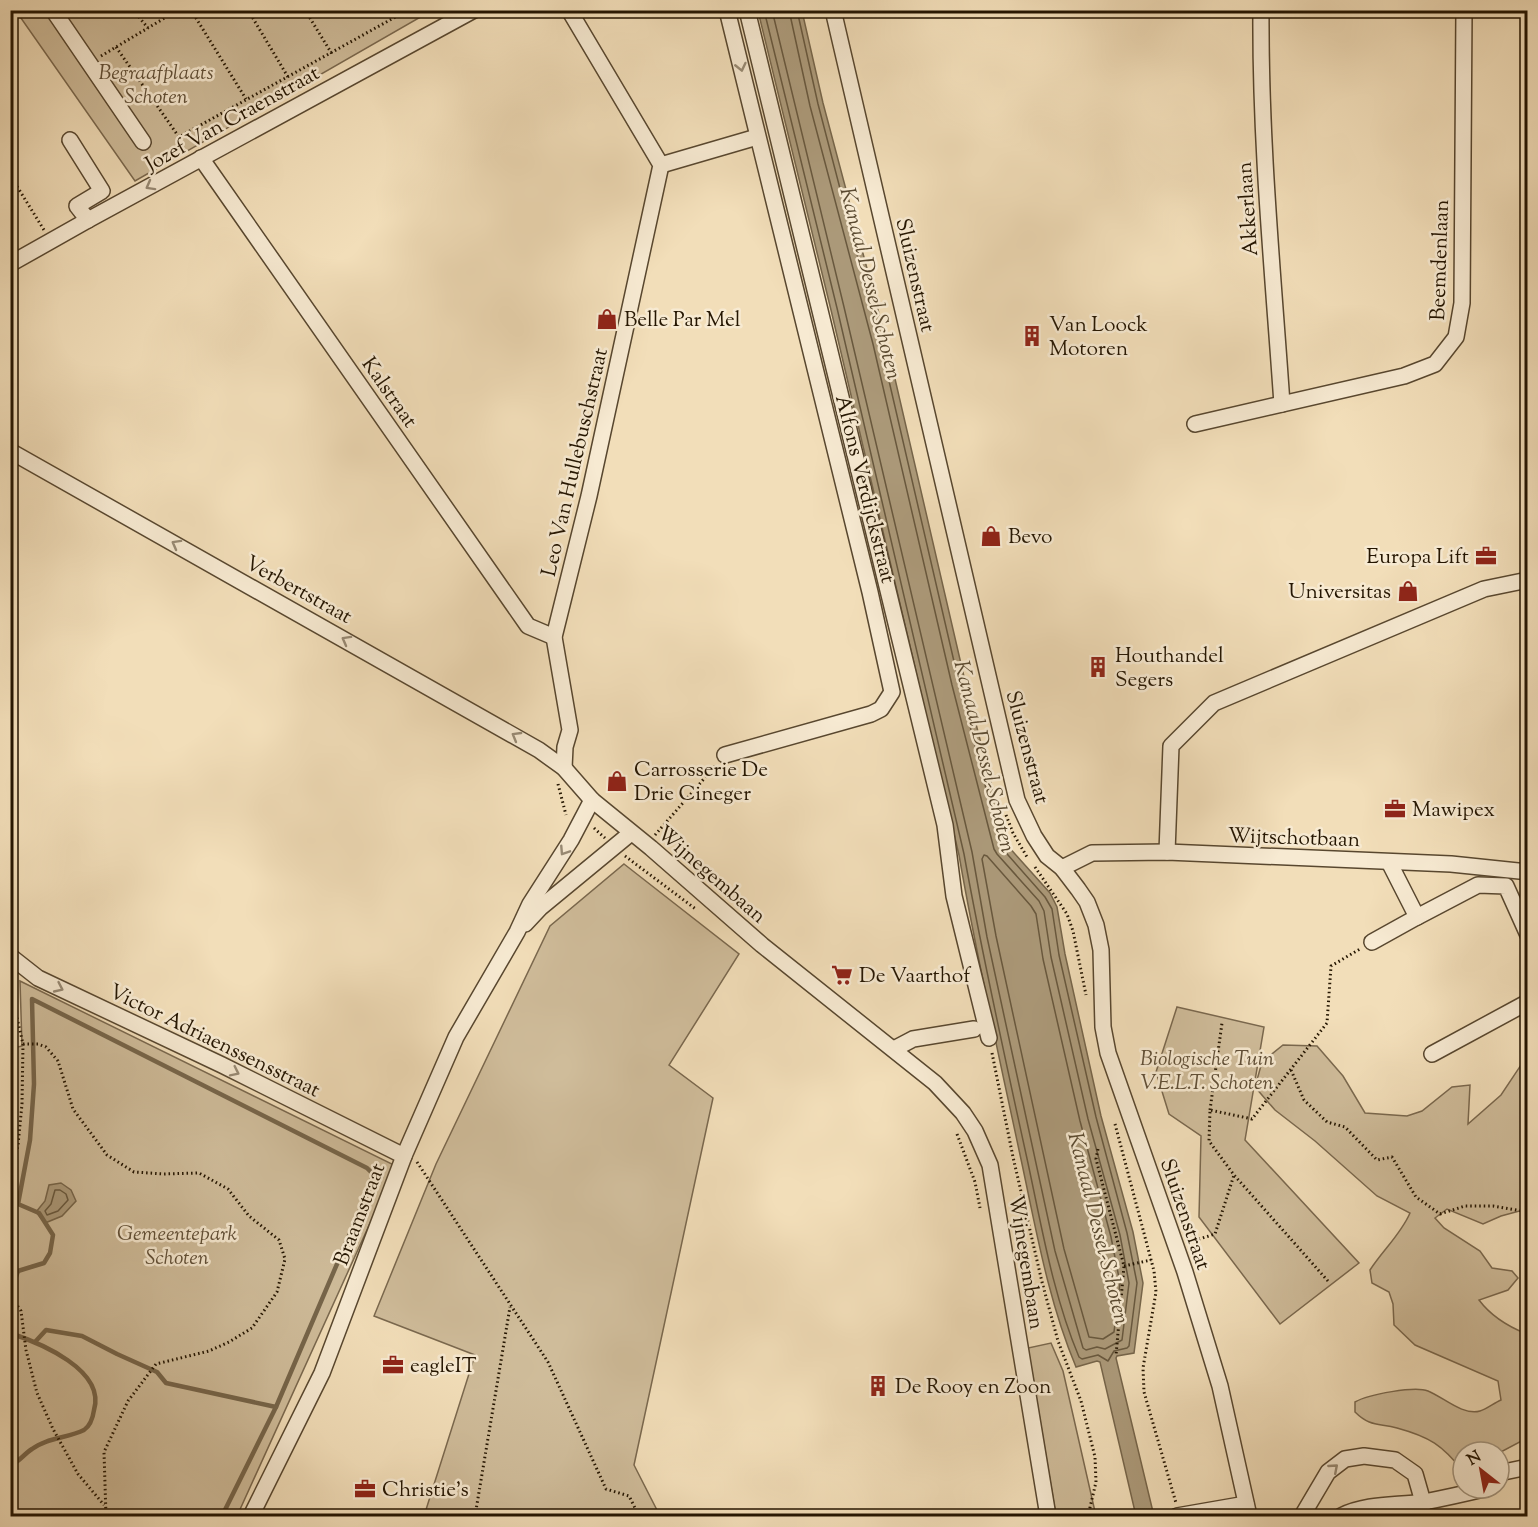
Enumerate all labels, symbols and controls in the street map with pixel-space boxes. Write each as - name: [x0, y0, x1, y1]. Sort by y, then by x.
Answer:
- park label: Begraafplaats Schoten: [99, 59, 214, 113]
- street label: Jozef Van Craenstraat: [140, 59, 326, 181]
- one-way arrow: [733, 62, 746, 72]
- street label: Akkerlaan: [1231, 161, 1267, 257]
- one-way arrow: [146, 179, 156, 190]
- water label: Kanaal Dessel-Schoten: [830, 184, 909, 384]
- street label: Beemdenlaan: [1424, 199, 1458, 321]
- street label: Sluizenstraat: [886, 216, 942, 335]
- place label: Belle Par Mel: [624, 306, 741, 336]
- shop icon: Belle Par Mel: [595, 307, 619, 331]
- place label: Van Loock Motoren: [1049, 311, 1148, 365]
- building icon: Van Loock Motoren: [1020, 324, 1044, 348]
- street label: Leo Van Hullebuschstraat: [535, 345, 617, 580]
- street label: Kalstraat: [353, 352, 424, 435]
- street label: Alfons Verdijckstraat: [826, 392, 902, 587]
- place label: Bevo: [1008, 523, 1053, 553]
- shop icon: Bevo: [979, 524, 1003, 548]
- one-way arrow: [172, 540, 182, 551]
- place label: Europa Lift: [1366, 543, 1469, 573]
- office icon: Europa Lift: [1474, 544, 1498, 568]
- street label: Verbertstraat: [239, 549, 357, 633]
- place label: Universitas: [1288, 578, 1391, 608]
- shop icon: Universitas: [1396, 579, 1420, 603]
- one-way arrow: [342, 636, 352, 647]
- place label: Houthandel Segers: [1115, 642, 1224, 696]
- building icon: Houthandel Segers: [1086, 655, 1110, 679]
- water label: Kanaal Dessel-Schoten: [944, 657, 1023, 857]
- street label: Sluizenstraat: [997, 688, 1056, 807]
- one-way arrow: [512, 731, 522, 743]
- place label: Carrosserie De Drie Cineger: [634, 756, 768, 810]
- shop icon: Carrosserie De Drie Cineger: [605, 769, 629, 793]
- place label: Mawipex: [1412, 796, 1495, 826]
- office icon: Mawipex: [1383, 797, 1407, 821]
- street label: Wijnegembaan: [649, 820, 772, 932]
- street label: Wijtschotbaan: [1227, 822, 1361, 856]
- one-way arrow: [560, 844, 571, 855]
- place label: De Vaarthof: [859, 962, 972, 992]
- supermarket icon: De Vaarthof: [830, 963, 854, 987]
- street label: Victor Adriaenssensstraat: [103, 978, 325, 1106]
- one-way arrow: [53, 980, 64, 992]
- park label: Biologische Tuin V.E.L.T. Schoten: [1140, 1045, 1274, 1099]
- one-way arrow: [229, 1065, 239, 1076]
- water label: Kanaal Dessel-Schoten: [1058, 1129, 1137, 1329]
- street label: Sluizenstraat: [1151, 1155, 1217, 1274]
- street label: Braamstraat: [328, 1159, 394, 1270]
- street label: Wijnegembaan: [1000, 1193, 1050, 1332]
- park label: Gemeentepark Schoten: [117, 1220, 237, 1274]
- place label: eagleIT: [410, 1352, 477, 1382]
- office icon: eagleIT: [381, 1353, 405, 1377]
- place label: De Rooy en Zoon: [895, 1373, 1052, 1403]
- building icon: De Rooy en Zoon: [866, 1374, 890, 1398]
- north arrow: [1451, 1440, 1511, 1500]
- text: N: [1463, 1446, 1486, 1472]
- one-way arrow: [1327, 1465, 1338, 1476]
- place label: Christie's: [382, 1476, 469, 1506]
- office icon: Christie's: [353, 1477, 377, 1501]

